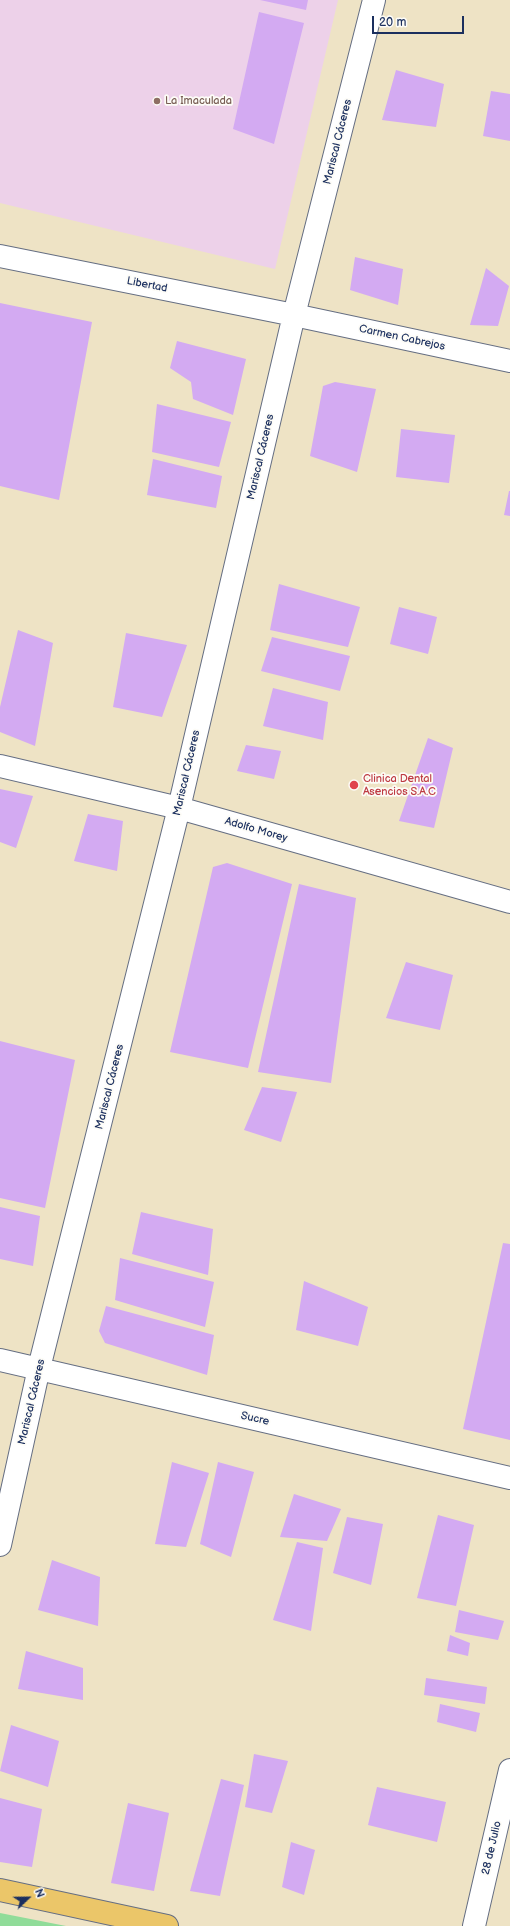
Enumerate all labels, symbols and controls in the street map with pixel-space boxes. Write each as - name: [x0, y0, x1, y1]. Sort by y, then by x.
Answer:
- scale bar: [374, 8, 466, 34]
- text: 20 m: [379, 15, 406, 30]
- place label: La Imaculada: [165, 94, 232, 108]
- marker: La Imaculada: [152, 96, 162, 106]
- street label: Mariscal Cáceres: [321, 98, 355, 186]
- street label: Libertad: [125, 275, 169, 295]
- street label: Carmen Cabrejos: [358, 322, 446, 354]
- street label: Mariscal Cáceres: [245, 413, 277, 501]
- street label: Mariscal Cáceres: [171, 729, 203, 817]
- place label: Clinica Dental Asencios S.A.C: [363, 772, 436, 798]
- marker: Clinica Dental Asencios S.A.C: [348, 779, 360, 791]
- street label: Adolfo Morey: [223, 815, 289, 845]
- street label: Mariscal Cáceres: [93, 1043, 127, 1131]
- street label: Mariscal Cáceres: [16, 1358, 48, 1446]
- street label: Sucre: [239, 1409, 271, 1429]
- street label: 28 de Julio: [479, 1820, 505, 1876]
- north arrow: [8, 1878, 48, 1918]
- text: N: [32, 1887, 47, 1900]

